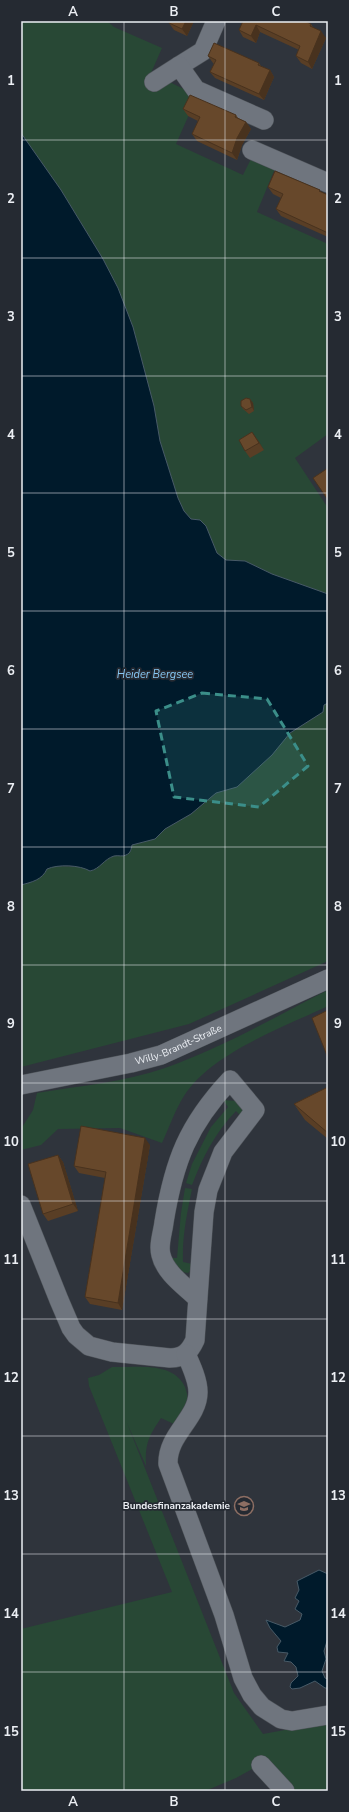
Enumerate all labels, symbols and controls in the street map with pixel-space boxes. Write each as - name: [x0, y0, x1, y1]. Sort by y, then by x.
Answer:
- text: A: [68, 3, 78, 21]
- text: B: [170, 3, 179, 21]
- text: C: [272, 3, 281, 21]
- text: 1: [7, 72, 15, 90]
- text: 1: [334, 72, 342, 90]
- text: 2: [7, 190, 15, 208]
- text: 2: [334, 190, 342, 208]
- text: 3: [7, 308, 15, 326]
- text: 3: [334, 308, 342, 326]
- text: 4: [7, 426, 15, 444]
- text: 4: [334, 426, 342, 444]
- text: 5: [7, 544, 15, 562]
- text: 5: [334, 544, 342, 562]
- text: 6: [7, 662, 15, 680]
- text: 6: [334, 662, 342, 680]
- water label: Heider Bergsee: [117, 667, 193, 682]
- text: 7: [7, 780, 15, 798]
- text: 7: [334, 780, 342, 798]
- text: 8: [7, 898, 15, 916]
- text: 8: [334, 898, 342, 916]
- text: 9: [7, 1015, 15, 1033]
- text: 9: [334, 1015, 342, 1033]
- street label: Willy-Brandt-Straße: [133, 1021, 224, 1069]
- text: 10: [3, 1133, 19, 1151]
- text: 10: [330, 1133, 346, 1151]
- text: 11: [3, 1251, 19, 1269]
- text: 11: [330, 1251, 346, 1269]
- text: 12: [3, 1369, 19, 1387]
- text: 12: [330, 1369, 346, 1387]
- text: 13: [3, 1487, 19, 1505]
- text: 13: [330, 1487, 346, 1505]
- school or university icon: Bundesfinanzakademie: [233, 1495, 255, 1517]
- place label: Bundesfinanzakademie: [123, 1499, 231, 1513]
- text: 14: [3, 1605, 19, 1623]
- text: 14: [330, 1605, 346, 1623]
- text: 15: [3, 1723, 19, 1741]
- text: 15: [330, 1723, 346, 1741]
- text: A: [68, 1793, 78, 1811]
- text: B: [170, 1793, 179, 1811]
- text: C: [272, 1793, 281, 1811]

